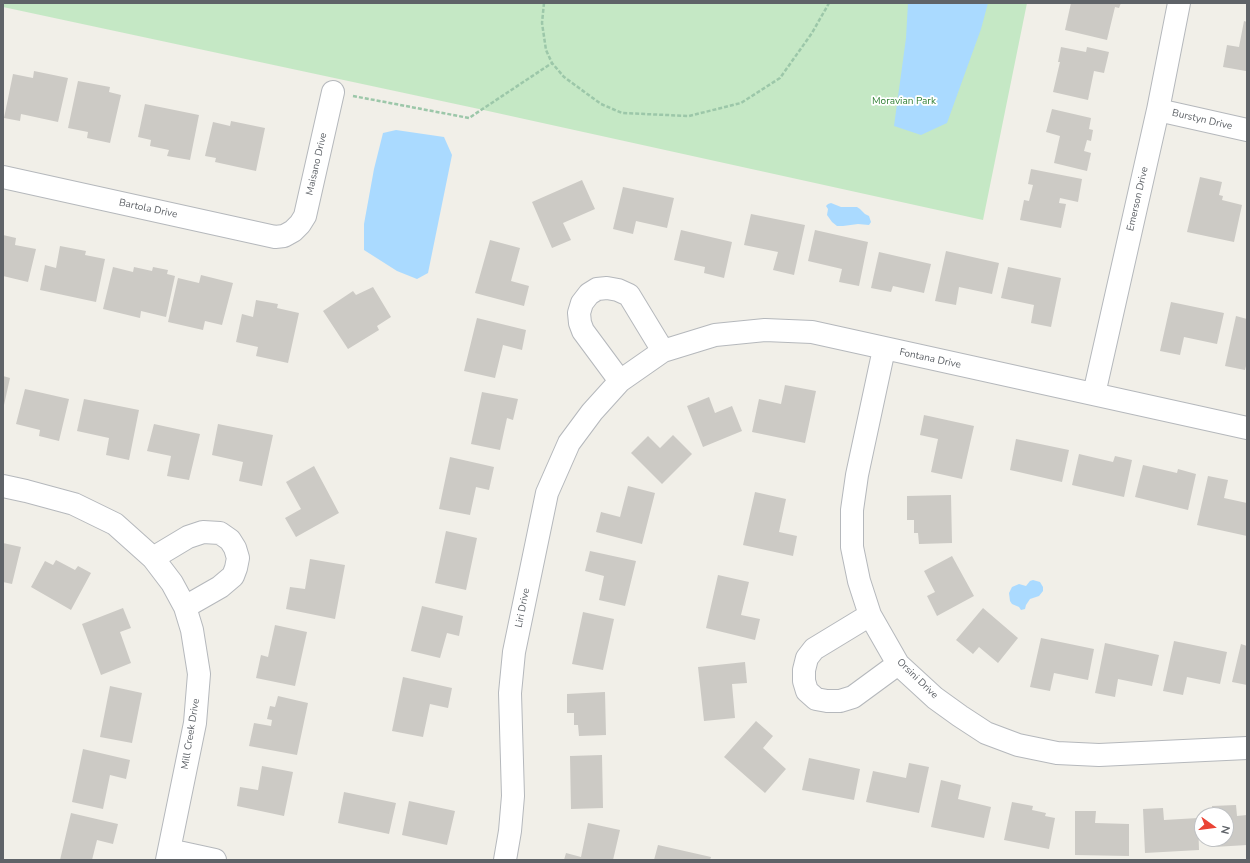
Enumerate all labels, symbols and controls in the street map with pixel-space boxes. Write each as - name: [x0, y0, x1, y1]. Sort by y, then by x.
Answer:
- park label: Moravian Park: [872, 96, 936, 108]
- street label: Burstyn Drive: [1171, 107, 1233, 133]
- street label: Maisano Drive: [304, 132, 330, 196]
- street label: Emerson Drive: [1125, 166, 1151, 232]
- street label: Bartola Drive: [118, 197, 178, 221]
- street label: Fontana Drive: [898, 347, 962, 371]
- street label: Liri Drive: [513, 587, 533, 629]
- street label: Orsini Drive: [894, 656, 940, 702]
- street label: Mill Creek Drive: [179, 698, 203, 770]
- north arrow: [1194, 807, 1234, 847]
- text: N: [1217, 824, 1233, 836]

